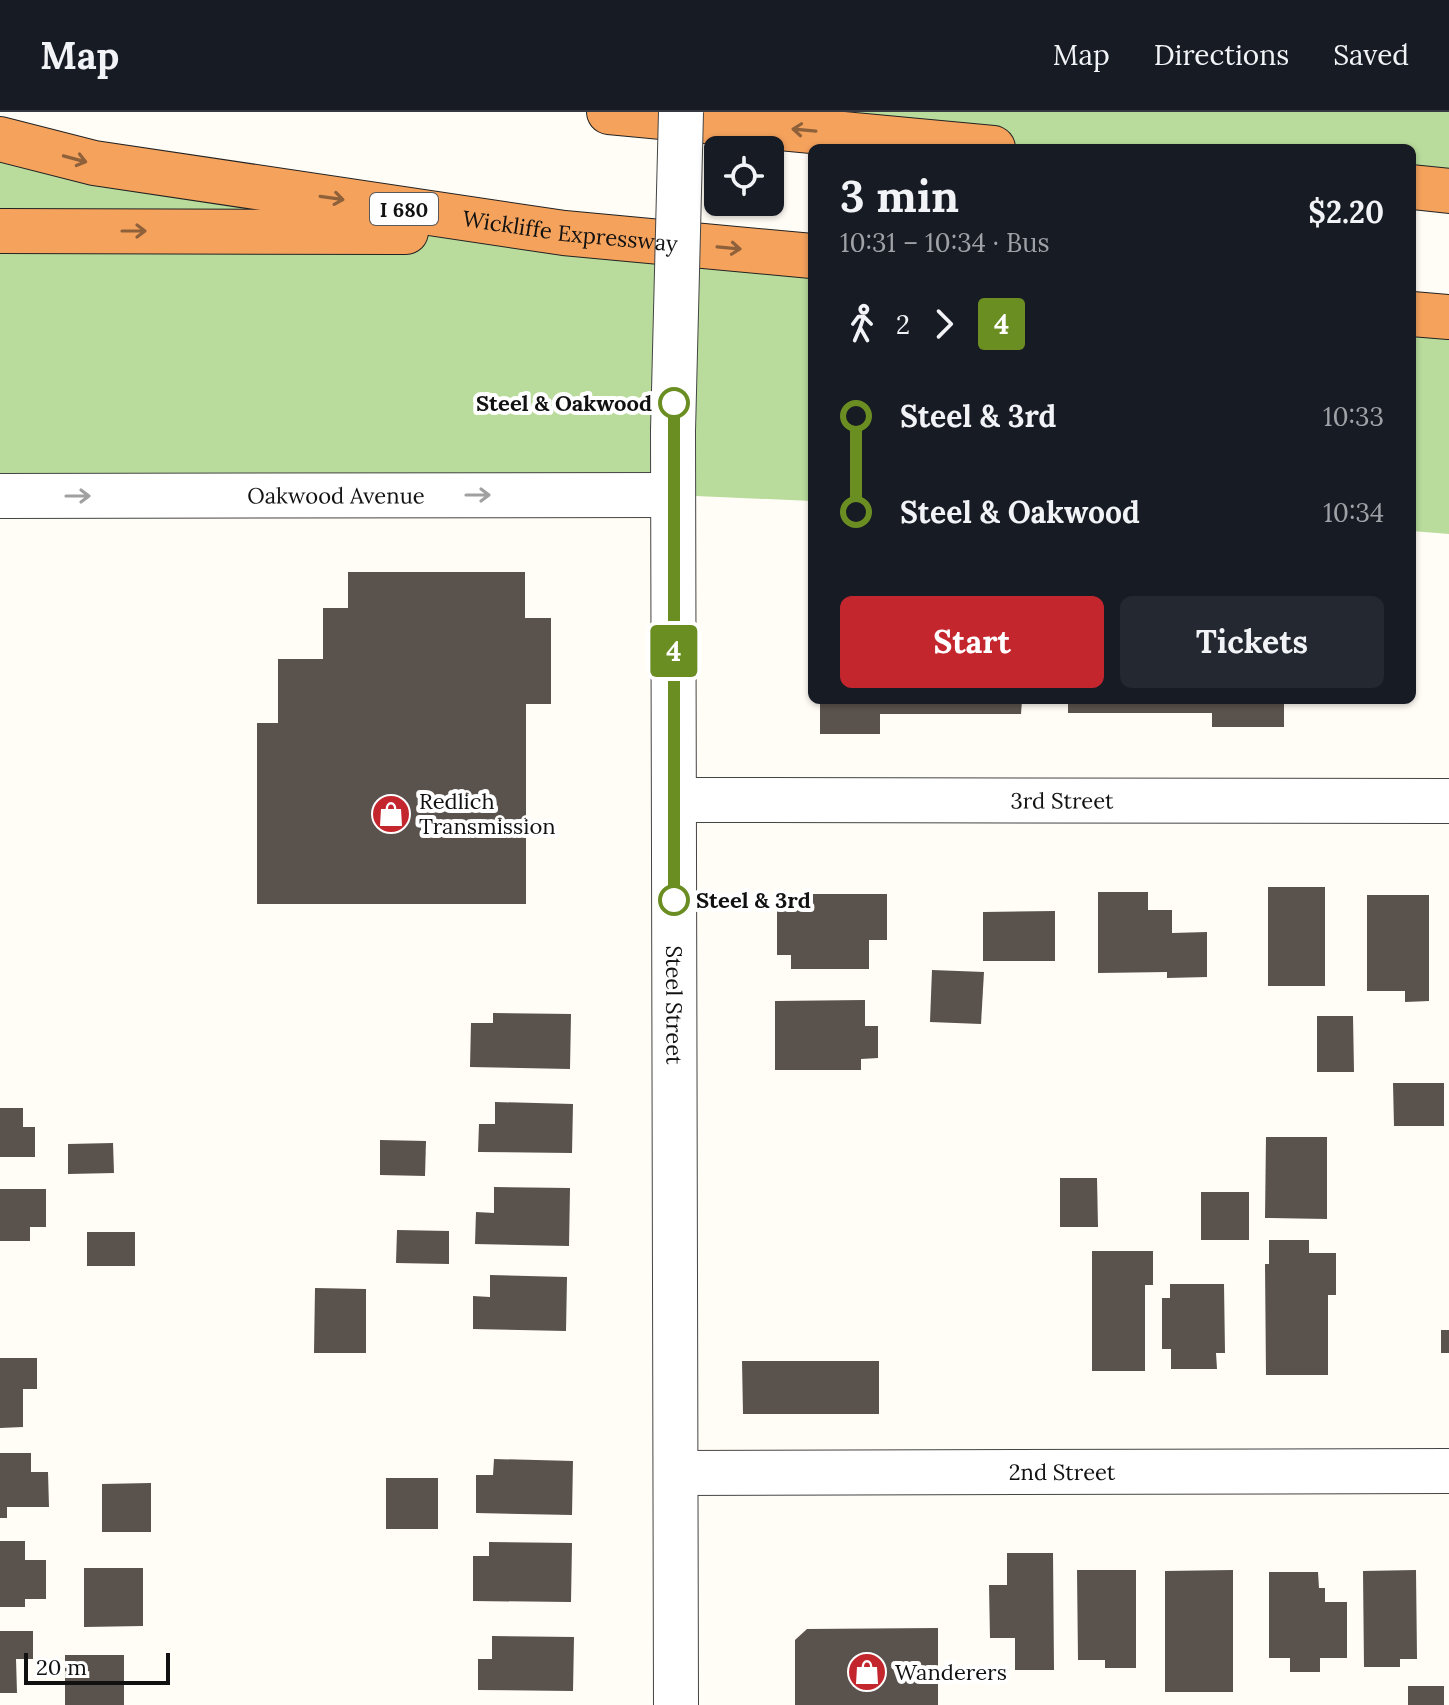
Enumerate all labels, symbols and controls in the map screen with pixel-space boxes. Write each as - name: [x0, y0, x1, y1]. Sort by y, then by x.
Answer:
- text: Map: [40, 31, 119, 79]
- text: Map: [1053, 37, 1110, 73]
- text: Directions: [1154, 37, 1289, 73]
- text: Saved: [1333, 37, 1409, 73]
- one-way arrow: [791, 122, 818, 137]
- map controls: [704, 136, 784, 216]
- button: locate: [704, 136, 784, 216]
- one-way arrow: [62, 152, 88, 167]
- text: 3 min: [840, 168, 959, 224]
- one-way arrow: [319, 192, 344, 207]
- road number: I 680: [370, 193, 438, 225]
- text: $2.20: [1308, 193, 1384, 231]
- street label: Wickliffe Expressway: [461, 204, 679, 258]
- one-way arrow: [120, 223, 147, 239]
- text: 10:31 – 10:34 · Bus: [840, 226, 1049, 259]
- one-way arrow: [715, 241, 742, 256]
- icon: walk: [840, 302, 884, 346]
- icon: forward: [922, 302, 966, 346]
- text: 4: [994, 306, 1009, 342]
- text: 2: [896, 308, 910, 341]
- marker: Steel & Oakwood: [659, 388, 689, 418]
- place label: Steel & Oakwood: [476, 389, 652, 417]
- text: Steel & 3rd: [900, 397, 1056, 435]
- text: 10:33: [1323, 400, 1384, 433]
- street label: Oakwood Avenue: [247, 481, 425, 510]
- one-way arrow: [464, 487, 491, 503]
- one-way arrow: [64, 488, 91, 504]
- text: Steel & Oakwood: [900, 493, 1140, 531]
- text: 10:34: [1323, 496, 1384, 529]
- button: Start: [840, 596, 1104, 688]
- button: Tickets: [1120, 596, 1384, 688]
- line badge: 4: [648, 625, 700, 677]
- text: 4: [666, 633, 682, 669]
- street label: 3rd Street: [1010, 786, 1114, 815]
- place label: Redlich Transmission: [419, 787, 556, 840]
- shop icon: Redlich Transmission: [370, 793, 412, 835]
- marker: Steel & 3rd: [659, 885, 689, 915]
- place label: Steel & 3rd: [696, 886, 811, 914]
- street label: Steel Street: [660, 946, 688, 1065]
- street label: 2nd Street: [1009, 1458, 1116, 1486]
- scale bar: [24, 1649, 170, 1685]
- shop icon: Wanderers: [846, 1651, 888, 1693]
- text: 20 m: [36, 1653, 87, 1681]
- place label: Wanderers: [895, 1658, 1007, 1686]

